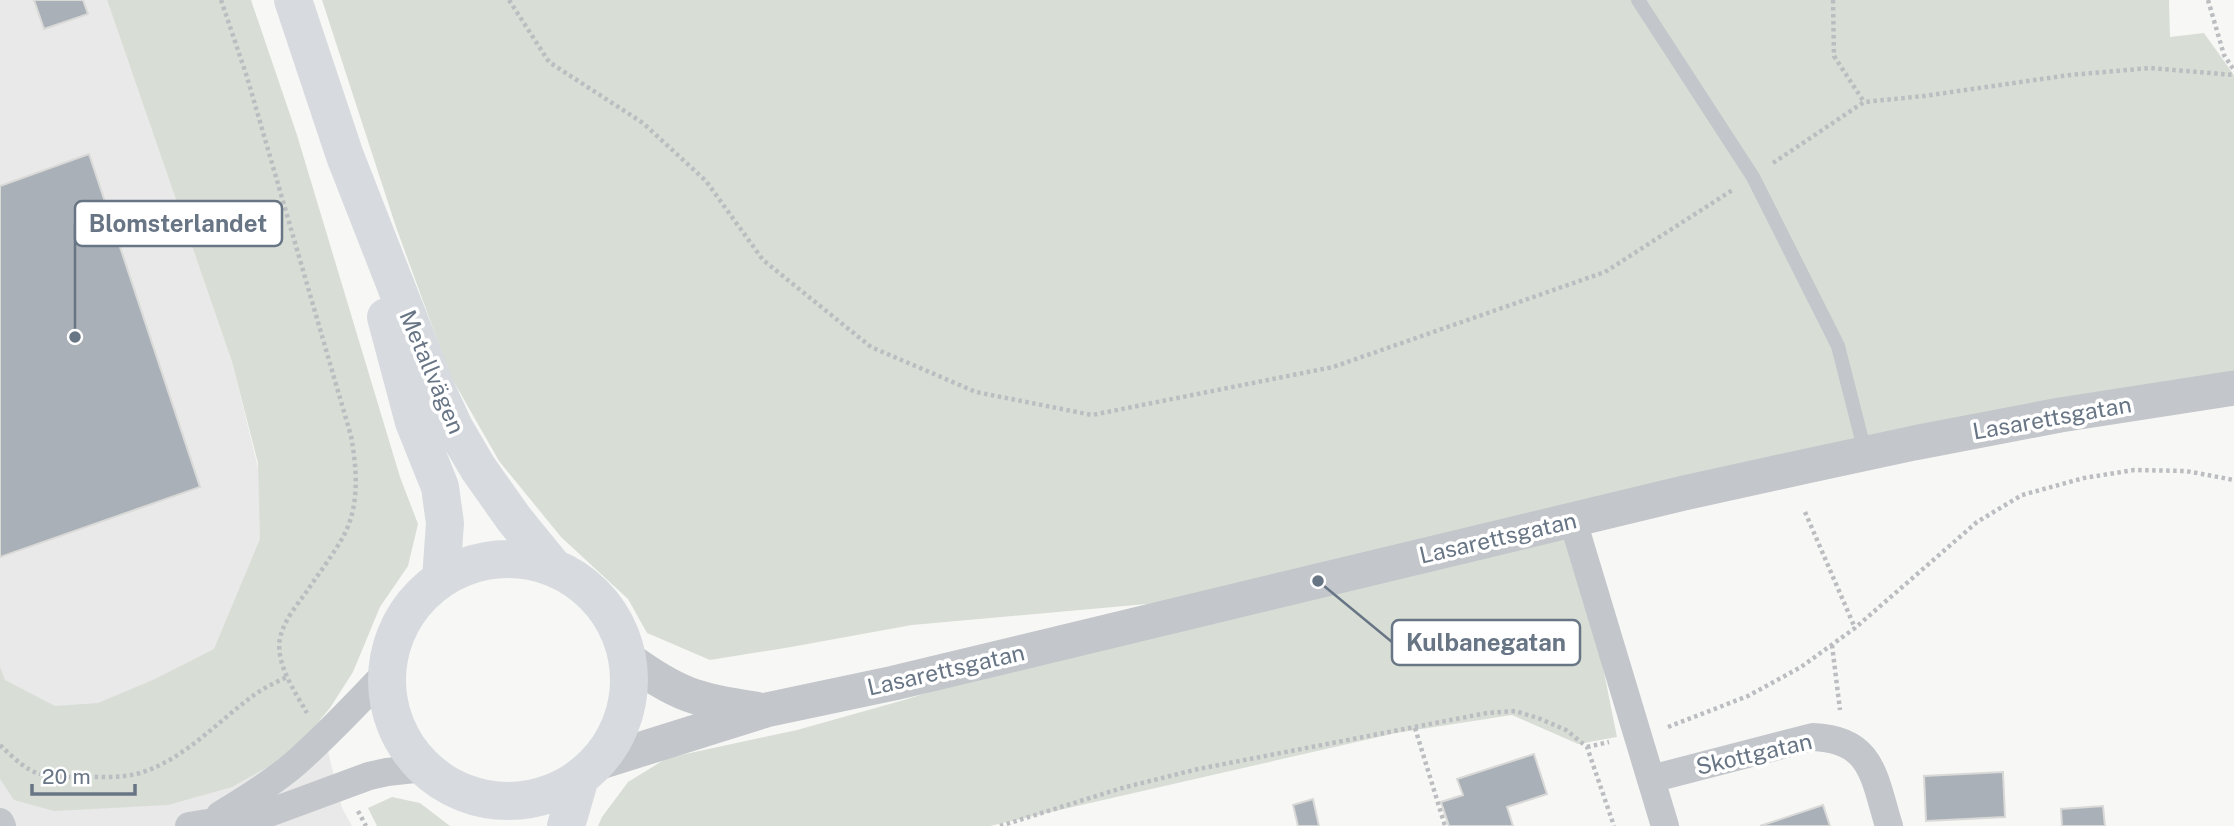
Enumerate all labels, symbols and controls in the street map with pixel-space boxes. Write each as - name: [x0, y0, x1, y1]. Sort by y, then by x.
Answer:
- callout: Blomsterlandet: [75, 201, 282, 246]
- text: Blomsterlandet: [89, 209, 267, 237]
- street label: Metallvägen: [394, 306, 471, 438]
- street label: Lasarettsgatan: [1970, 390, 2133, 445]
- street label: Lasarettsgatan: [1417, 506, 1579, 569]
- callout: Kulbanegatan: [1392, 620, 1580, 665]
- text: Kulbanegatan: [1406, 628, 1566, 656]
- street label: Lasarettsgatan: [865, 638, 1027, 701]
- street label: Skottgatan: [1693, 727, 1815, 780]
- scale bar: [32, 752, 135, 796]
- text: 20 m: [42, 764, 91, 789]

